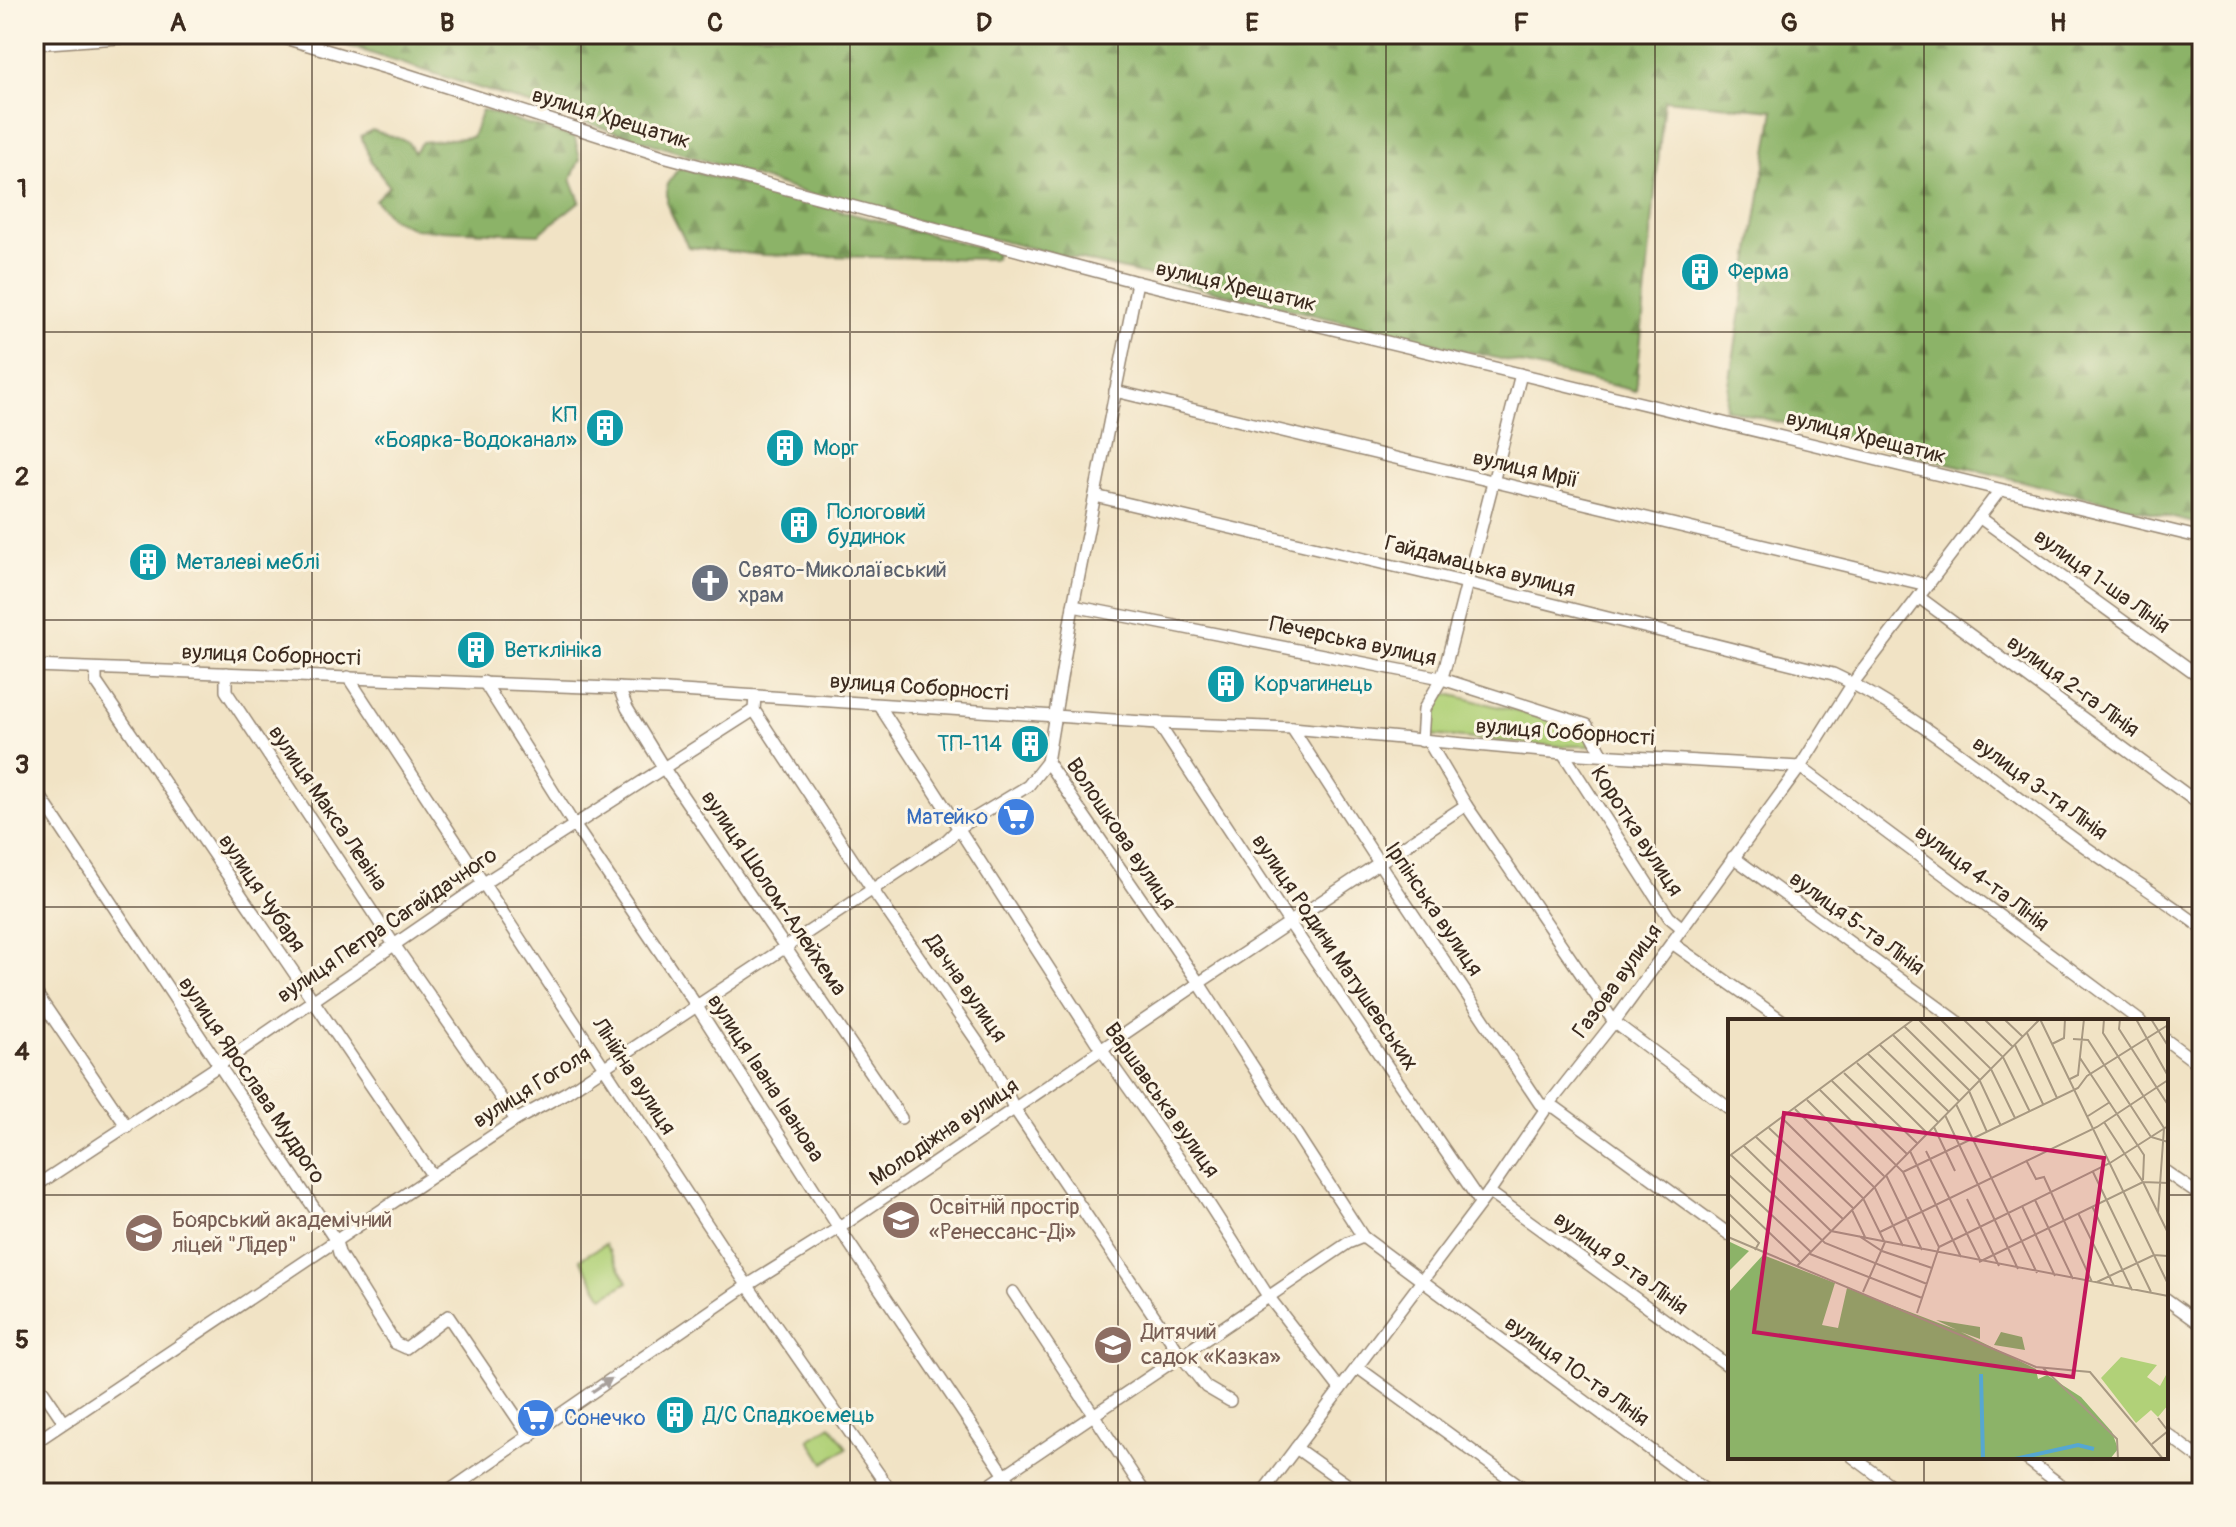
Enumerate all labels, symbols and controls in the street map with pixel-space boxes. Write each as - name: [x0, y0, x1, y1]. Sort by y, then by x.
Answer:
- text: A: [170, 7, 187, 39]
- text: B: [440, 7, 454, 39]
- text: C: [707, 7, 723, 39]
- text: D: [976, 7, 992, 39]
- text: E: [1245, 7, 1259, 39]
- text: F: [1513, 7, 1529, 39]
- text: G: [1780, 7, 1798, 39]
- text: H: [2050, 7, 2066, 39]
- street label: вулиця Хрещатик: [529, 81, 693, 155]
- text: 1: [17, 173, 27, 205]
- building icon: Ферма: [1679, 251, 1721, 293]
- street label: вулиця Хрещатик: [1153, 254, 1319, 318]
- place label: Ферма: [1728, 258, 1789, 286]
- place label: КП «Боярка-Водоканал»: [375, 401, 577, 454]
- street label: вулиця Хрещатик: [1783, 404, 1949, 470]
- building icon: КП «Боярка-Водоканал»: [584, 407, 626, 449]
- building icon: Морг: [764, 427, 806, 469]
- place label: Морг: [813, 434, 859, 462]
- street label: вулиця Мрії: [1470, 443, 1582, 495]
- text: 2: [15, 461, 29, 493]
- place label: Пологовий будинок: [827, 498, 926, 551]
- building icon: Пологовий будинок: [778, 504, 820, 546]
- street label: вулиця 1-ша Лінія: [2028, 522, 2176, 640]
- street label: Гайдамацька вулиця: [1382, 529, 1578, 603]
- building icon: Металеві меблі: [127, 541, 169, 583]
- place label: Металеві меблі: [176, 548, 319, 576]
- place label: Свято-Миколаївський храм: [738, 556, 947, 609]
- church icon: Свято-Миколаївський храм: [689, 562, 731, 604]
- street label: Печерська вулиця: [1267, 610, 1439, 672]
- building icon: Ветклініка: [455, 629, 497, 671]
- street label: вулиця 2-га Лінія: [2001, 629, 2145, 743]
- place label: Ветклініка: [504, 636, 602, 664]
- street label: вулиця Соборності: [181, 638, 361, 672]
- building icon: Корчагинець: [1205, 663, 1247, 705]
- street label: вулиця Соборності: [829, 667, 1009, 707]
- place label: Корчагинець: [1254, 670, 1373, 698]
- street label: вулиця Соборності: [1475, 712, 1655, 752]
- street label: вулиця Макса Левіна: [262, 720, 394, 896]
- building icon: ТП-114: [1009, 723, 1051, 765]
- street label: вулиця 3-тя Лінія: [1967, 729, 2113, 847]
- place label: ТП-114: [937, 730, 1002, 758]
- text: 3: [15, 749, 29, 781]
- street label: Волошкова вулиця: [1060, 752, 1182, 916]
- street label: Коротка вулиця: [1584, 761, 1690, 901]
- street label: вулиця Шолом-Алейхема: [695, 785, 853, 1001]
- supermarket icon: Матейко: [995, 796, 1037, 838]
- place label: Матейко: [906, 803, 988, 831]
- street label: вулиця 4-та Лінія: [1909, 818, 2055, 938]
- street label: вулиця Чубаря: [212, 829, 312, 957]
- street label: вулиця Родини Матушевських: [1245, 829, 1425, 1075]
- street label: Ірпінська вулиця: [1379, 836, 1489, 982]
- street label: вулиця Петра Сагайдачного: [272, 841, 503, 1009]
- street label: вулиця 5-та Лінія: [1784, 865, 1930, 981]
- street label: Газова вулиця: [1566, 918, 1668, 1044]
- street label: Дачна вулиця: [918, 927, 1014, 1048]
- street label: вулиця Ярослава Мудрого: [172, 971, 332, 1189]
- street label: вулиця Івана Іванова: [701, 989, 831, 1167]
- street label: Лінійна вулиця: [585, 1011, 682, 1140]
- street label: Варшавська вулиця: [1098, 1017, 1226, 1183]
- inset map: [1728, 1019, 2168, 1459]
- text: 4: [14, 1036, 30, 1068]
- street label: вулиця Гоголя: [468, 1040, 596, 1134]
- street label: Молодіжна вулиця: [864, 1072, 1024, 1192]
- place label: Освітній простір «Ренессанс-Ді»: [929, 1193, 1080, 1246]
- school or university icon: Освітній простір «Ренессанс-Ді»: [880, 1199, 922, 1241]
- street label: вулиця 9-та Лінія: [1548, 1205, 1694, 1321]
- place label: Боярський академічний ліцей "Лідер": [172, 1206, 392, 1259]
- school or university icon: Боярський академічний ліцей "Лідер": [123, 1212, 165, 1254]
- street label: вулиця 10-та Лінія: [1499, 1309, 1655, 1433]
- place label: Дитячий садок «Казка»: [1140, 1318, 1281, 1371]
- text: 5: [15, 1324, 29, 1356]
- school or university icon: Дитячий садок «Казка»: [1092, 1324, 1134, 1366]
- one-way arrow: [591, 1377, 612, 1392]
- building icon: Д/С Спадкоємець: [654, 1394, 696, 1436]
- supermarket icon: Сонечко: [515, 1397, 557, 1439]
- place label: Д/С Спадкоємець: [702, 1401, 875, 1429]
- place label: Сонечко: [564, 1404, 646, 1432]

